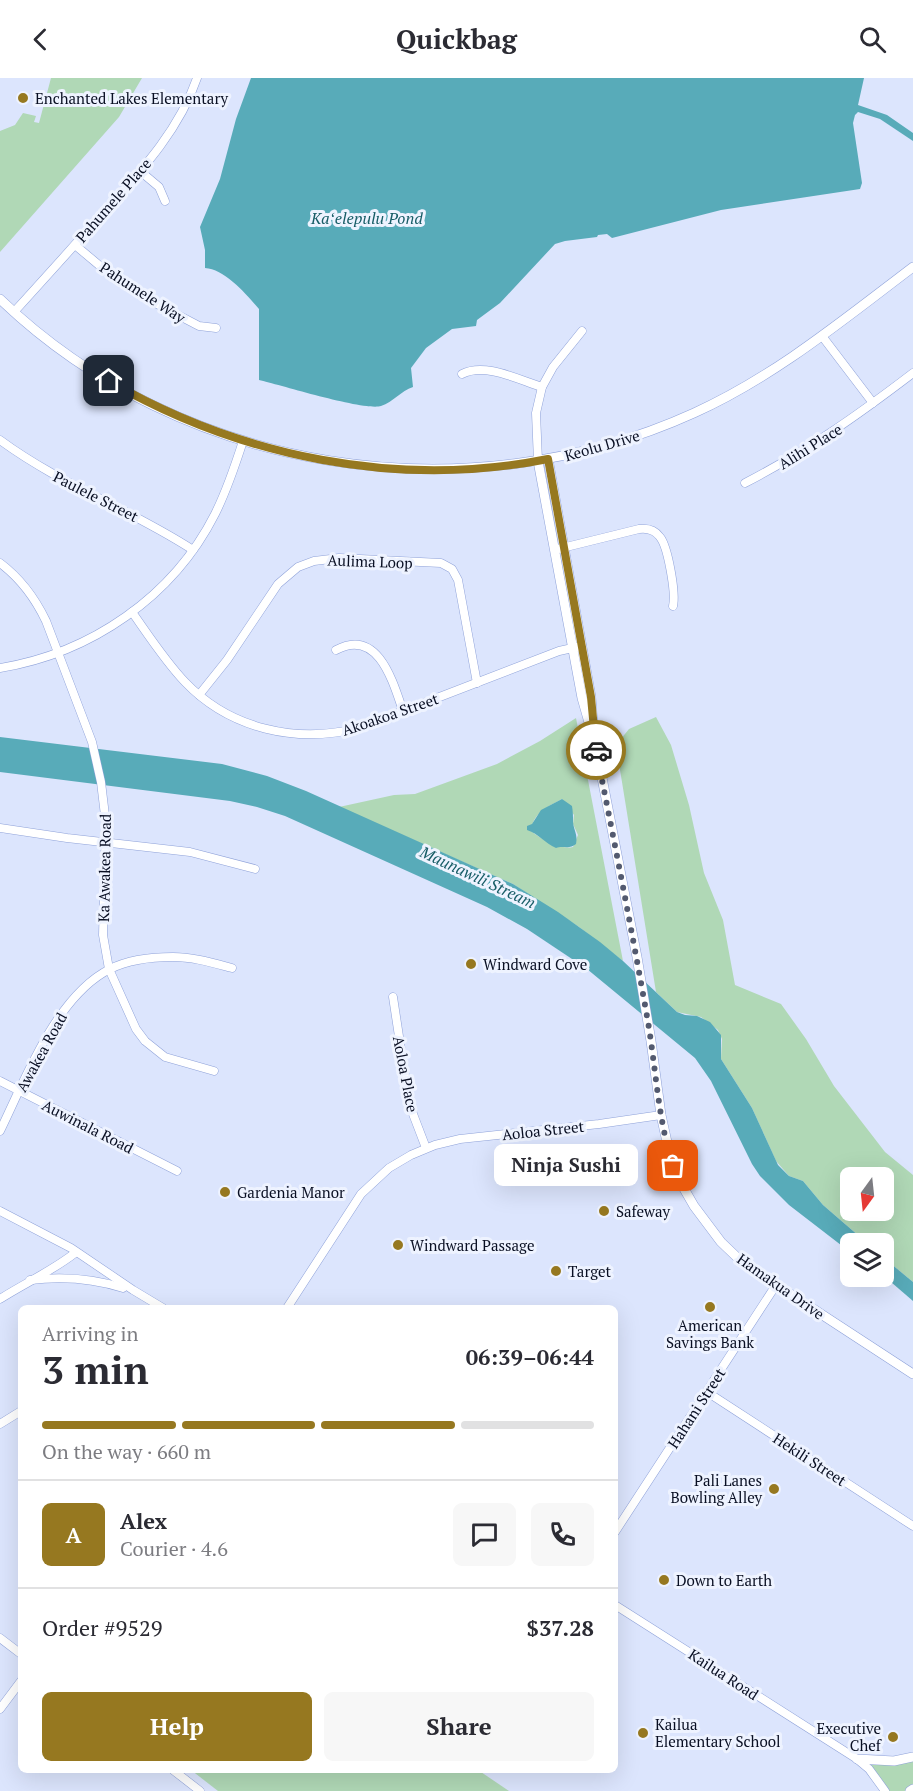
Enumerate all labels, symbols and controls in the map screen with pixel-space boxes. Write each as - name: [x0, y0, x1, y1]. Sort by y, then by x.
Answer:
- text: Quickbag: [396, 21, 517, 57]
- icon: back: [24, 23, 57, 56]
- icon: search: [856, 23, 889, 56]
- place label: Enchanted Lakes Elementary: [35, 88, 228, 108]
- marker: Enchanted Lakes Elementary: [16, 91, 30, 105]
- street label: Pahumele Place: [71, 154, 155, 246]
- water label: Kaʻelepulu Pond: [310, 207, 423, 229]
- street label: Pahumele Way: [96, 257, 190, 327]
- pin: [83, 355, 134, 406]
- icon: home: [92, 364, 125, 397]
- street label: Alihi Place: [774, 419, 846, 473]
- street label: Keolu Drive: [562, 425, 642, 465]
- street label: Paulele Street: [50, 466, 142, 526]
- street label: Aulima Loop: [327, 550, 413, 572]
- street label: Akoakoa Street: [339, 688, 441, 740]
- courier: [566, 720, 626, 780]
- icon: car: [580, 734, 613, 767]
- street label: Ka Awakea Road: [93, 814, 115, 922]
- water label: Maunawili Stream: [416, 840, 539, 913]
- place label: Windward Cove: [483, 954, 587, 974]
- marker: Windward Cove: [464, 957, 478, 971]
- street label: Awakea Road: [11, 1009, 71, 1095]
- street label: Aoloa Place: [389, 1034, 423, 1114]
- street label: Auwinala Road: [39, 1094, 137, 1158]
- street label: Aoloa Street: [501, 1116, 585, 1144]
- pin: [647, 1140, 698, 1191]
- callout: Ninja Sushi: [493, 1145, 637, 1187]
- icon: bag: [656, 1149, 689, 1182]
- text: Ninja Sushi: [511, 1151, 621, 1178]
- north arrow: [840, 1167, 894, 1221]
- map controls: [840, 1167, 894, 1287]
- place label: Gardenia Manor: [237, 1182, 345, 1202]
- marker: Gardenia Manor: [218, 1185, 232, 1199]
- place label: Safeway: [616, 1201, 671, 1221]
- marker: Safeway: [597, 1204, 611, 1218]
- button: layers: [840, 1233, 894, 1287]
- place label: Windward Passage: [410, 1235, 535, 1255]
- marker: Windward Passage: [391, 1238, 405, 1252]
- street label: Hamakua Drive: [733, 1248, 829, 1324]
- place label: Target: [568, 1261, 612, 1281]
- marker: Target: [549, 1264, 563, 1278]
- marker: American Savings Bank: [703, 1300, 717, 1314]
- place label: American Savings Bank: [666, 1315, 754, 1352]
- text: Arriving in: [42, 1320, 138, 1347]
- text: 06:39–06:44: [466, 1342, 594, 1371]
- text: 3 min: [42, 1343, 149, 1395]
- street label: Hahani Street: [663, 1364, 730, 1452]
- street label: Hekili Street: [770, 1428, 851, 1490]
- text: On the way · 660 m: [42, 1438, 211, 1465]
- place label: Pali Lanes Bowling Alley: [670, 1470, 762, 1507]
- marker: Pali Lanes Bowling Alley: [767, 1482, 781, 1496]
- button: chat: [453, 1503, 516, 1566]
- button: phone: [531, 1503, 594, 1566]
- text: Alex: [120, 1506, 167, 1535]
- text: A: [65, 1520, 82, 1549]
- text: Courier · 4.6: [120, 1535, 228, 1562]
- place label: Down to Earth: [676, 1570, 772, 1590]
- marker: Down to Earth: [657, 1573, 671, 1587]
- text: Order #9529: [42, 1613, 162, 1642]
- text: $37.28: [527, 1613, 594, 1642]
- street label: Kailua Road: [685, 1644, 763, 1704]
- button: Help: [42, 1692, 312, 1761]
- button: Share: [324, 1692, 594, 1761]
- place label: Kailua Elementary School: [655, 1714, 781, 1751]
- place label: Executive Chef: [817, 1718, 882, 1755]
- marker: Kailua Elementary School: [636, 1726, 650, 1740]
- marker: Executive Chef: [886, 1730, 900, 1744]

